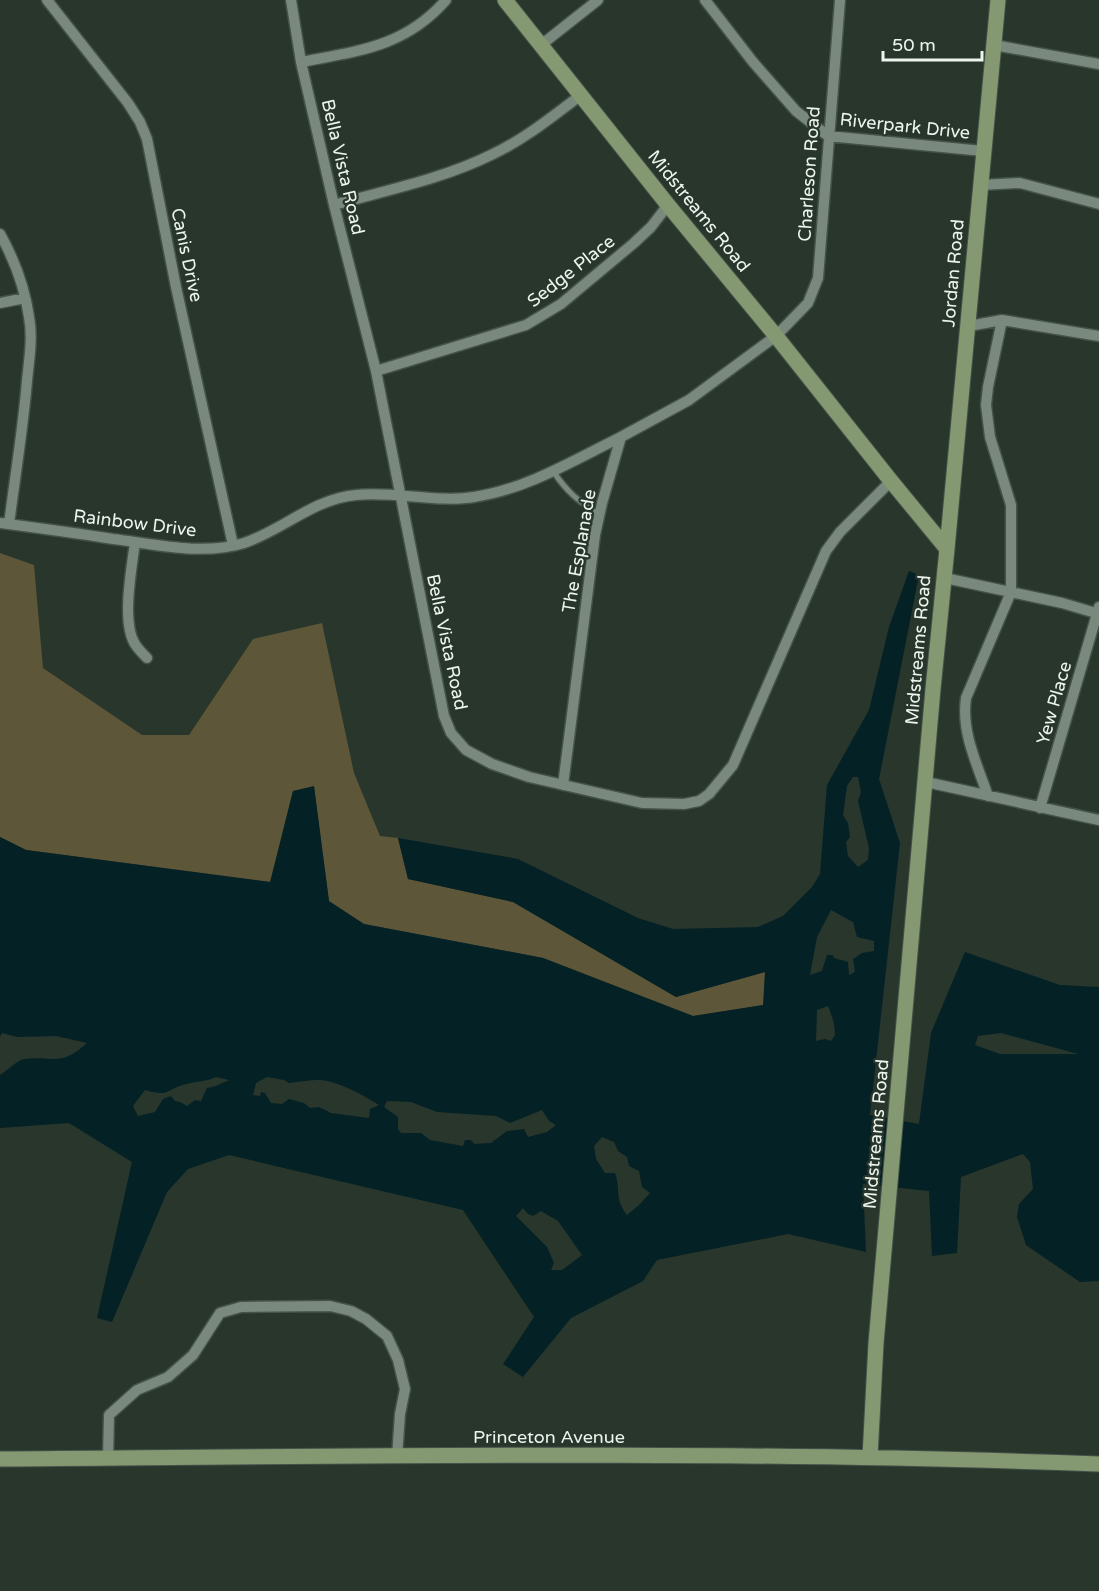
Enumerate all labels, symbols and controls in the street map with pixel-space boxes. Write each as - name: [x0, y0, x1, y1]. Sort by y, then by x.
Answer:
- scale bar: [883, 24, 982, 62]
- text: 50 m: [892, 34, 936, 56]
- street label: Bella Vista Road: [317, 97, 369, 237]
- street label: Charleson Road: [793, 106, 825, 242]
- street label: Riverpark Drive: [839, 108, 971, 144]
- street label: Midstreams Road: [643, 146, 755, 276]
- street label: Canis Drive: [166, 206, 208, 304]
- street label: Jordan Road: [937, 218, 969, 328]
- street label: Sedge Place: [523, 230, 619, 312]
- street label: The Esplanade: [557, 487, 601, 615]
- street label: Rainbow Drive: [72, 505, 198, 541]
- street label: Bella Vista Road: [422, 572, 472, 712]
- street label: Midstreams Road: [900, 574, 936, 726]
- street label: Yew Place: [1032, 659, 1076, 747]
- street label: Midstreams Road: [858, 1058, 894, 1210]
- street label: Princeton Avenue: [473, 1426, 625, 1448]

